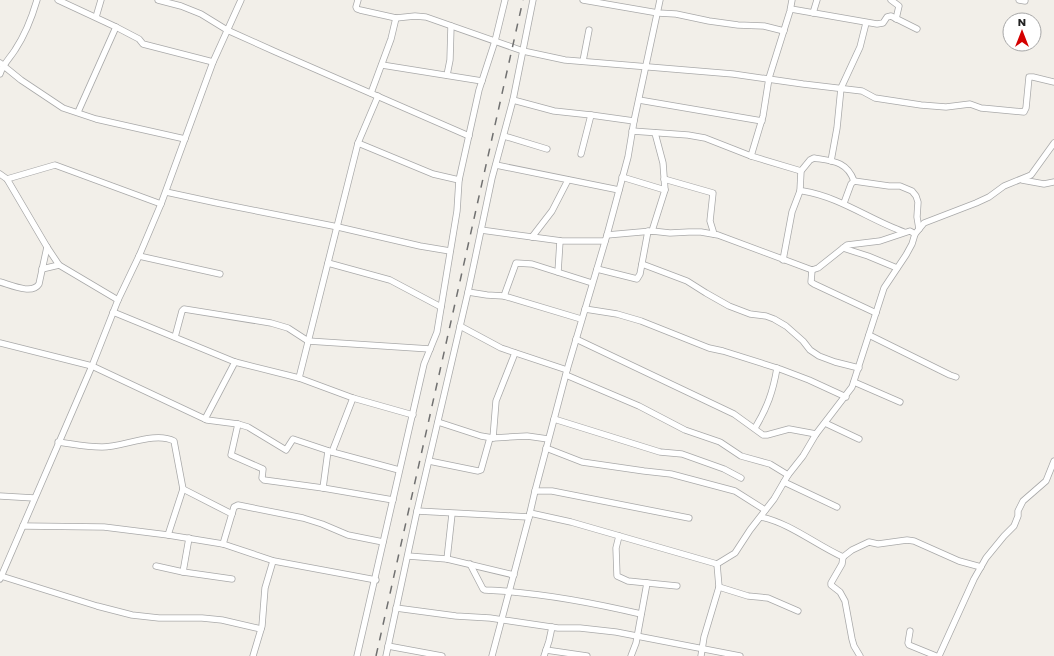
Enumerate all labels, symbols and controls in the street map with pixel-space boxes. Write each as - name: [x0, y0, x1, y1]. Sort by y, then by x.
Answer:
- north arrow: [1002, 12, 1042, 52]
- text: N: [1018, 14, 1026, 30]

